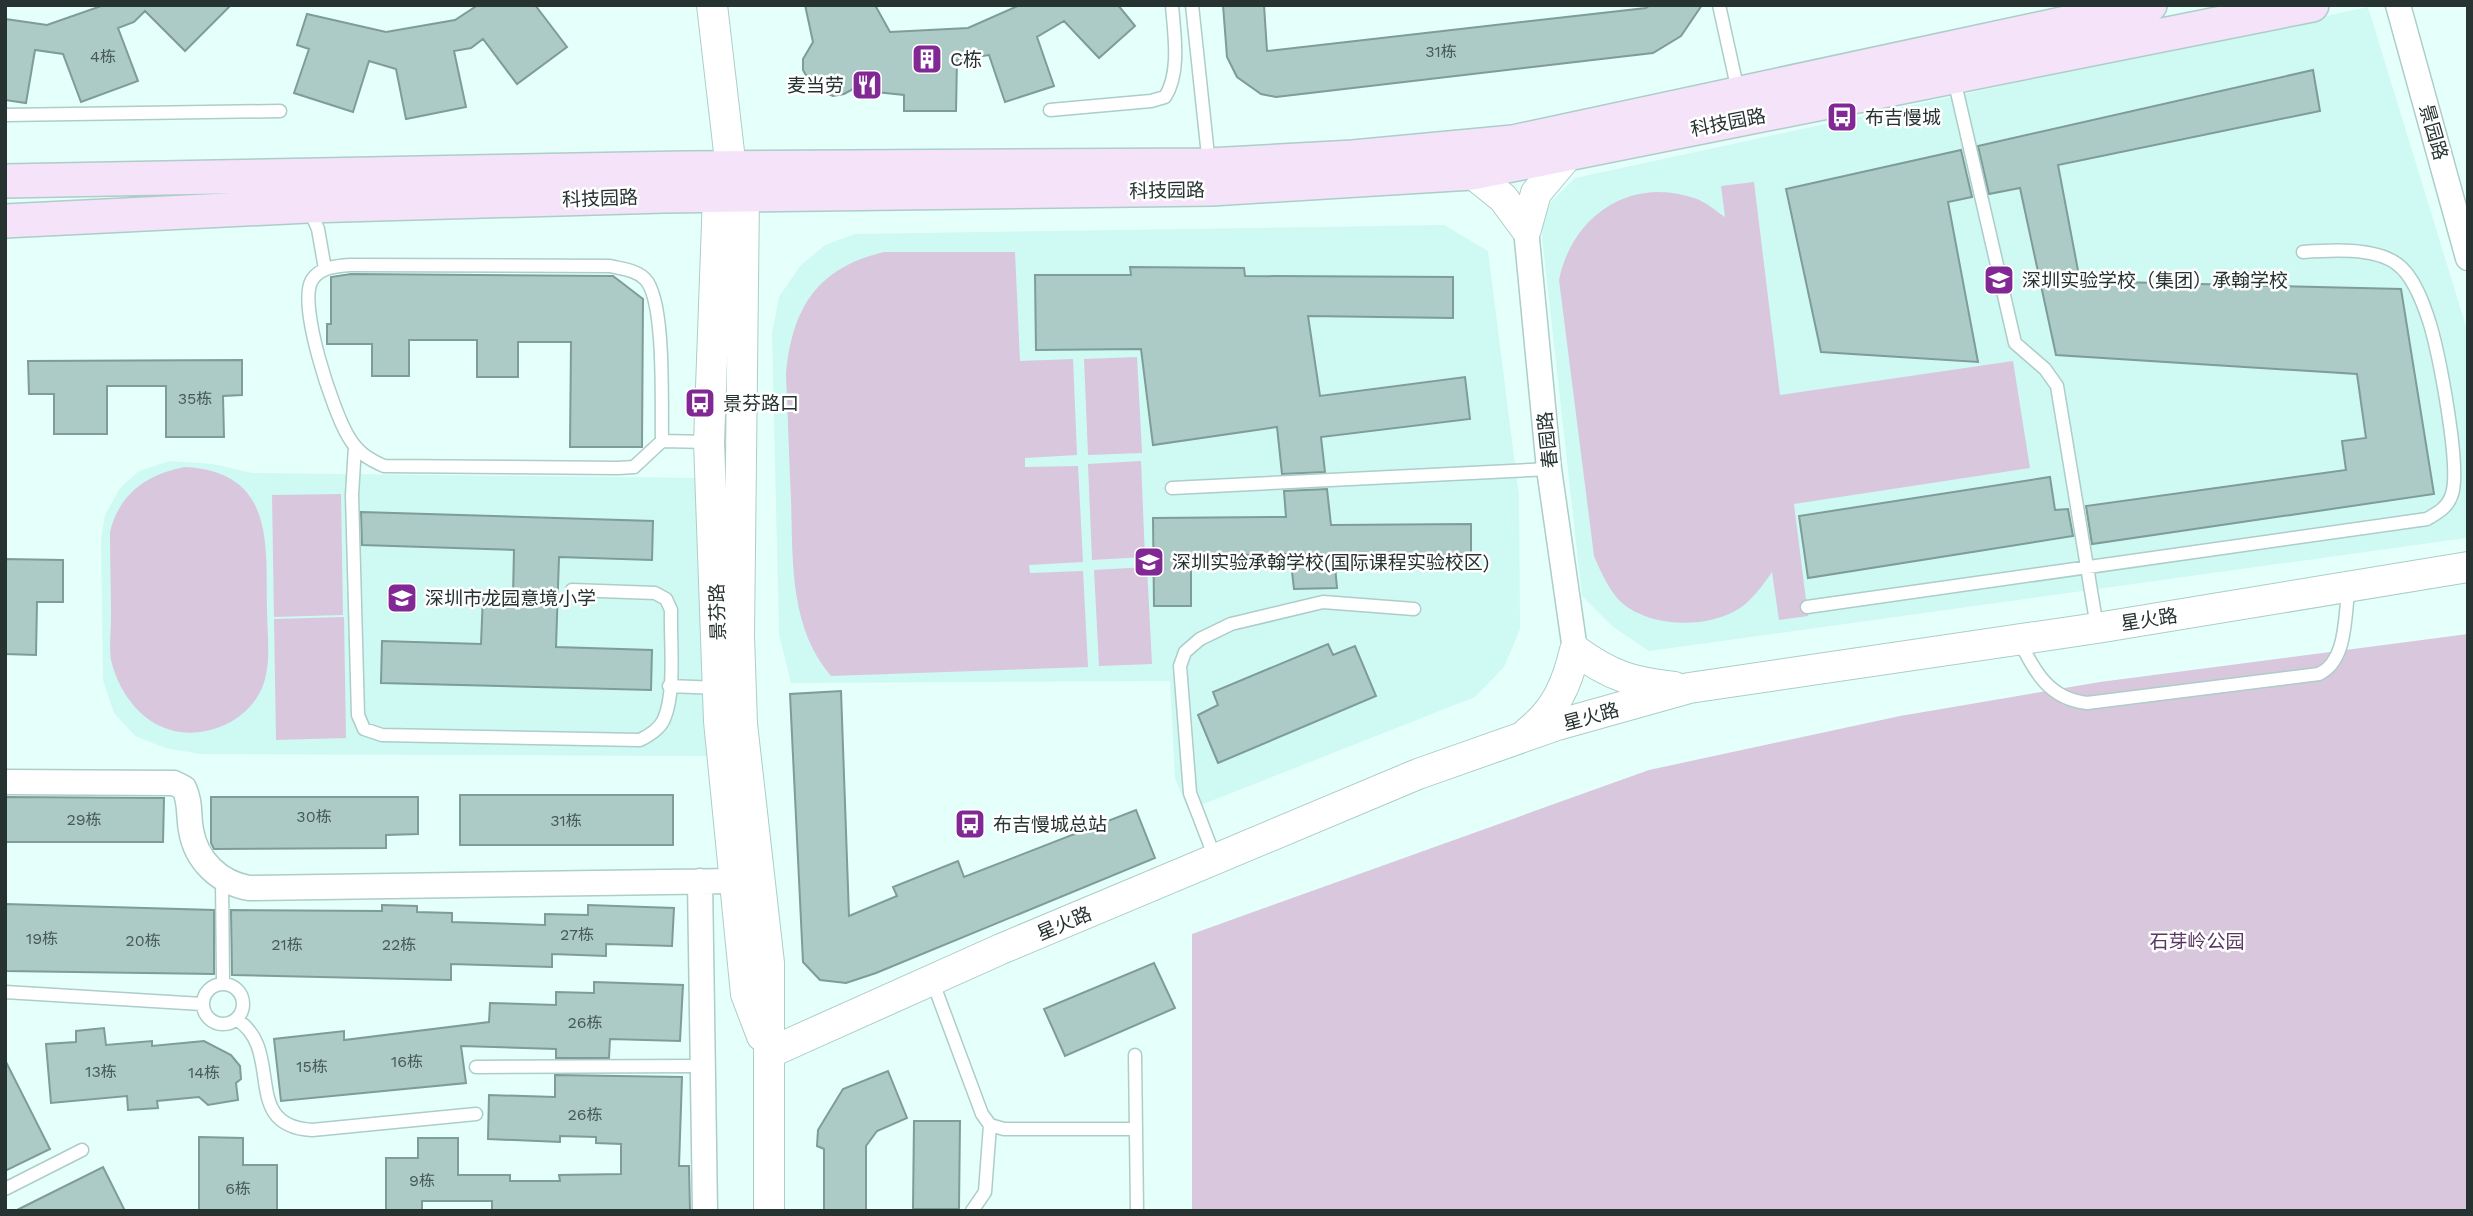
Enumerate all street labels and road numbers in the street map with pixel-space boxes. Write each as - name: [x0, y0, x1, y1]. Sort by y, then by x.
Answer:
- street label: 景园路: [2415, 102, 2452, 163]
- street label: 科技园路: [1689, 104, 1768, 141]
- street label: 科技园路: [1129, 178, 1205, 203]
- street label: 科技园路: [562, 186, 638, 211]
- street label: 春园路: [1533, 410, 1562, 470]
- street label: 景芬路: [705, 583, 730, 641]
- street label: 星火路: [2119, 604, 2179, 635]
- street label: 星火路: [1561, 698, 1622, 735]
- street label: 星火路: [1033, 902, 1095, 945]

